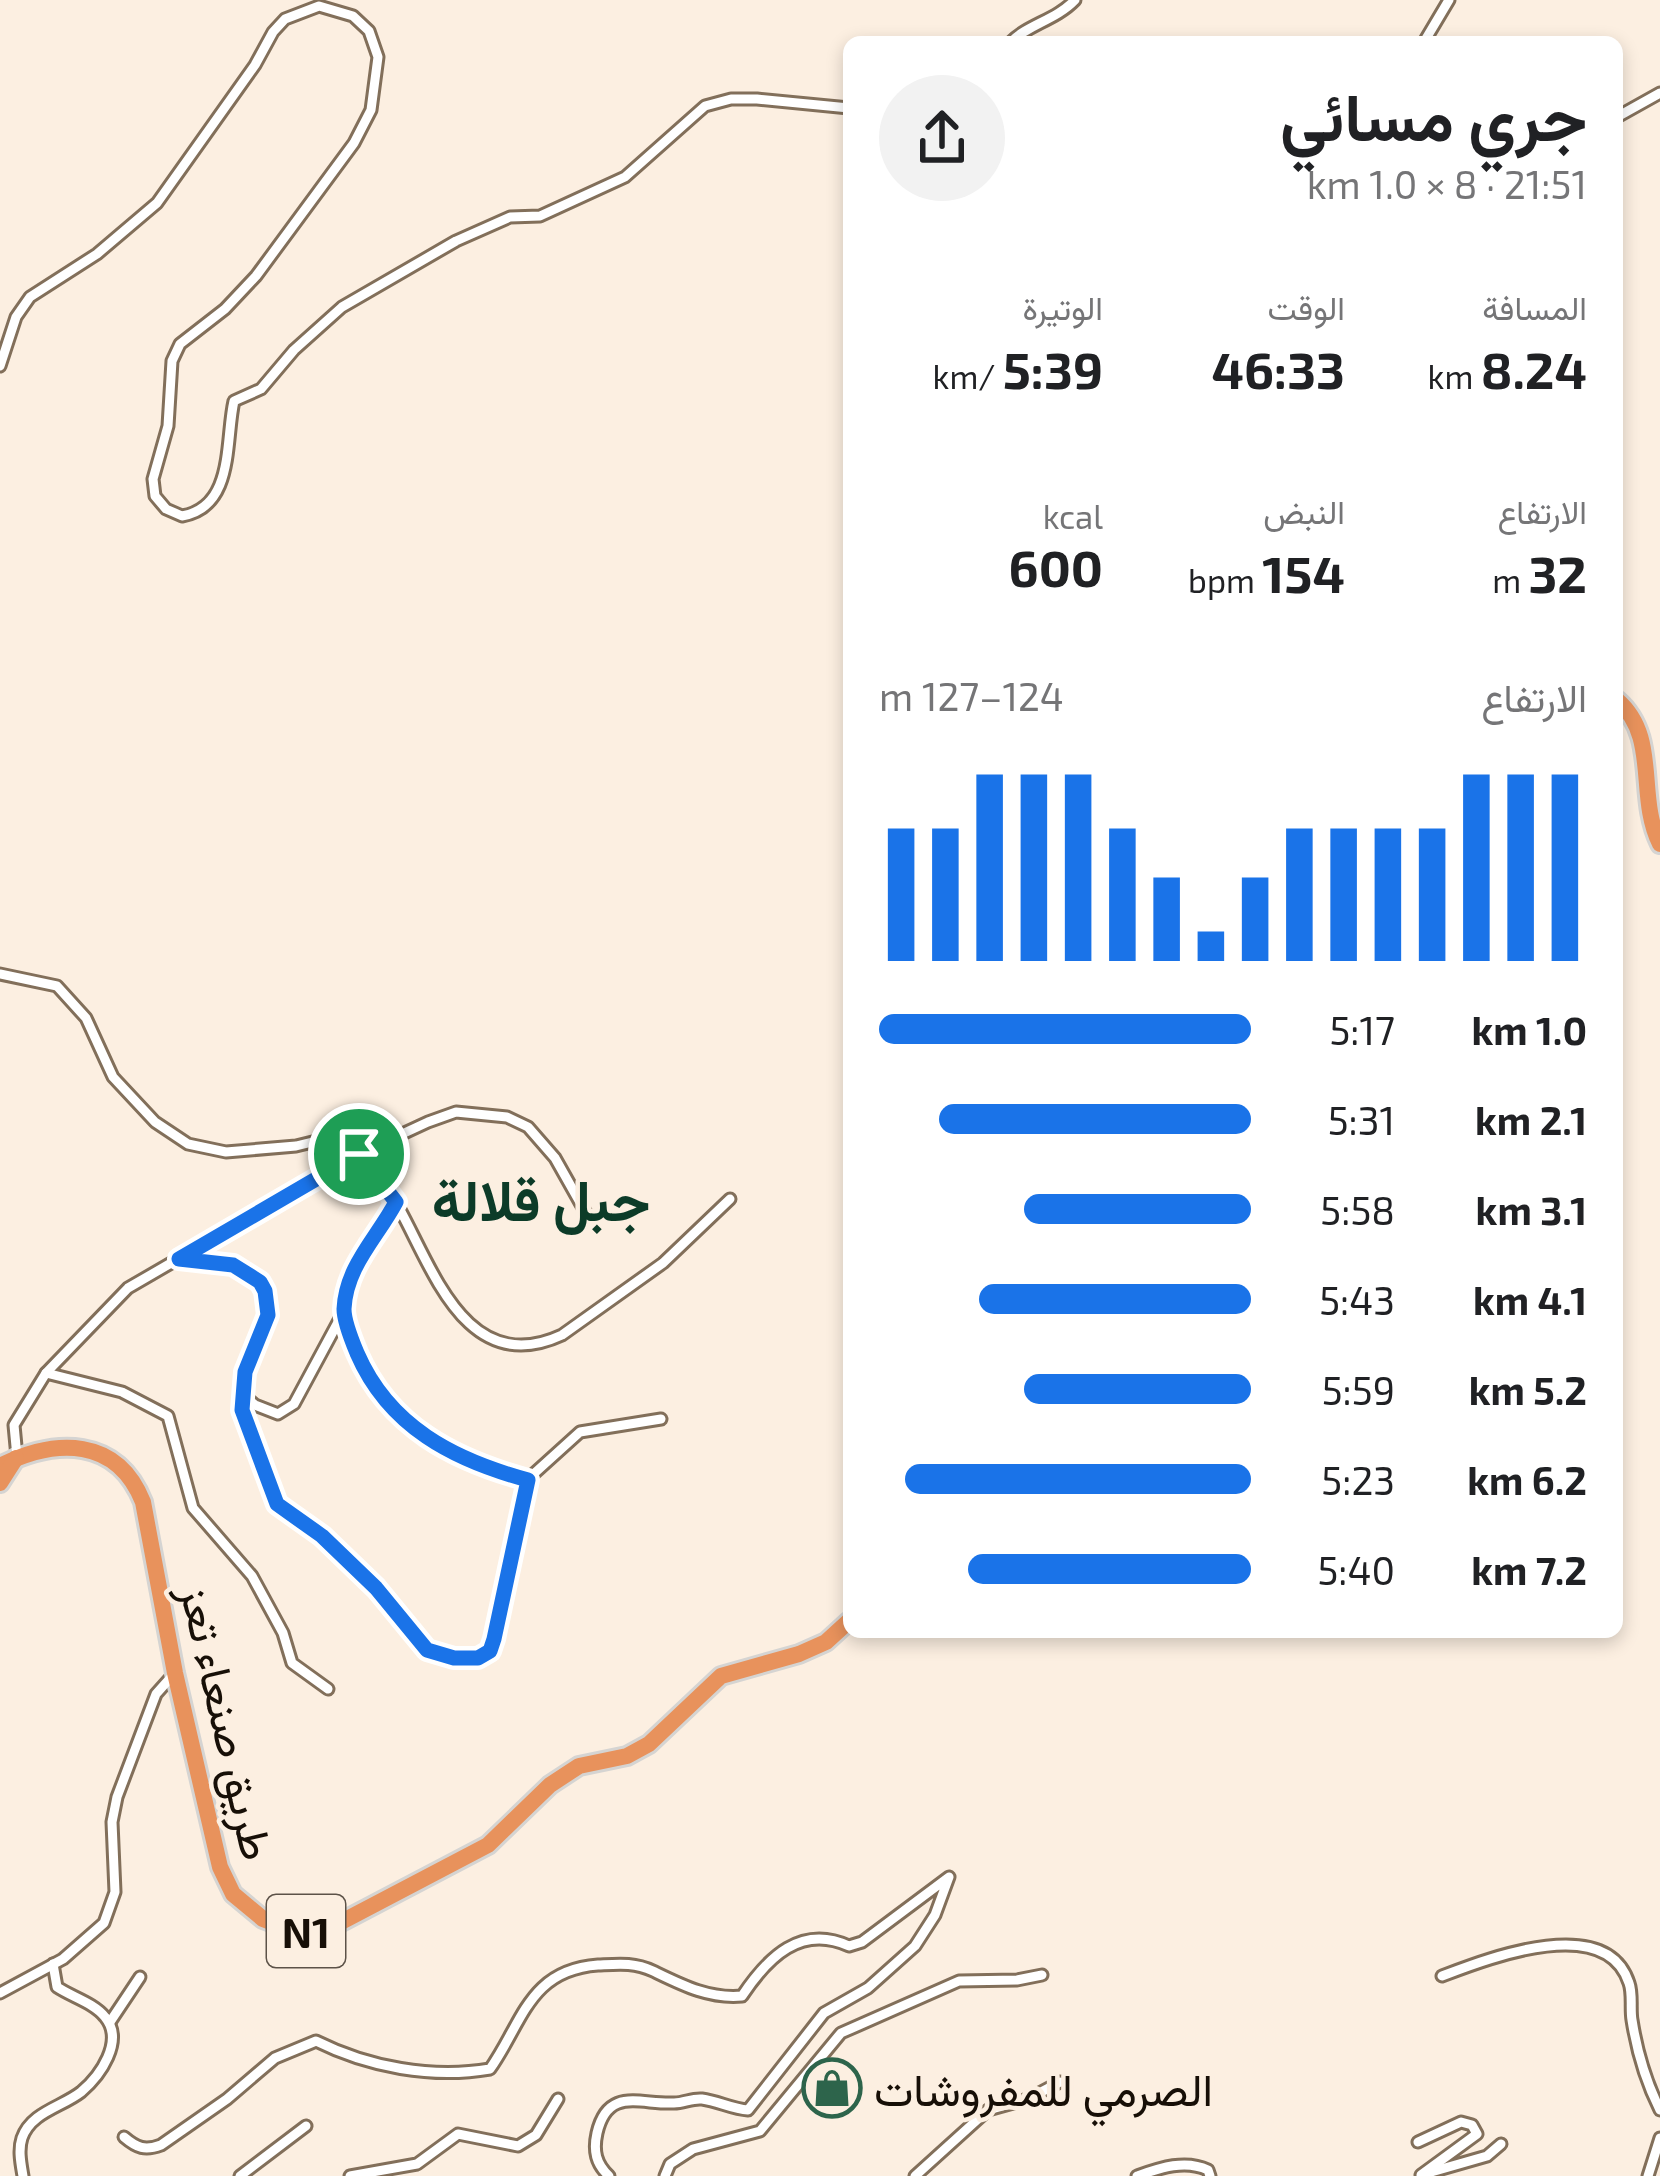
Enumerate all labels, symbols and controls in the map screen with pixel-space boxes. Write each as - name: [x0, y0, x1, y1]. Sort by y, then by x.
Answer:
- button: share: [879, 75, 1005, 201]
- text: جري مسائي: [1280, 75, 1587, 154]
- text: 21:51 · 8 × 1.0 km: [1307, 160, 1587, 207]
- text: الوتيرة: [1022, 287, 1103, 327]
- text: الوقت: [1267, 287, 1345, 327]
- text: المسافة: [1482, 287, 1587, 327]
- text: 5:39: [1003, 338, 1103, 399]
- text: 46:33: [1211, 338, 1345, 399]
- text: 8.24: [1481, 338, 1587, 399]
- text: /km: [933, 356, 1003, 396]
- text: km: [1428, 356, 1481, 396]
- text: النبض: [1263, 491, 1345, 531]
- text: الارتفاع: [1497, 491, 1587, 531]
- text: kcal: [1043, 496, 1103, 536]
- text: 600: [1009, 536, 1103, 597]
- text: 154: [1262, 542, 1345, 603]
- text: 32: [1528, 542, 1587, 603]
- text: bpm: [1188, 560, 1262, 600]
- text: m: [1492, 560, 1528, 600]
- text: 124–127 m: [879, 672, 1064, 719]
- text: الارتفاع: [1481, 673, 1587, 720]
- text: 5:17: [1329, 1006, 1395, 1053]
- text: 1.0 km: [1471, 1006, 1587, 1053]
- text: 5:31: [1328, 1096, 1395, 1143]
- text: 2.1 km: [1475, 1096, 1587, 1143]
- pin: [308, 1103, 410, 1205]
- icon: arrive: [326, 1121, 392, 1187]
- district label: جبل قلالة: [432, 1164, 650, 1235]
- text: 5:58: [1320, 1186, 1395, 1233]
- text: 3.1 km: [1476, 1186, 1587, 1233]
- text: 5:43: [1319, 1276, 1395, 1323]
- text: 4.1 km: [1473, 1276, 1587, 1323]
- text: 5:59: [1322, 1366, 1395, 1413]
- text: 5.2 km: [1469, 1366, 1587, 1413]
- text: 5:23: [1321, 1456, 1395, 1503]
- text: 6.2 km: [1467, 1456, 1587, 1503]
- text: 5:40: [1317, 1546, 1395, 1593]
- text: 7.2 km: [1471, 1546, 1587, 1593]
- street label: طريق صنعاء تعز: [168, 1578, 287, 1866]
- road number: N1: [267, 1895, 345, 1967]
- shop icon: الصرمي للمفروشات: [801, 2057, 863, 2119]
- place label: الصرمي للمفروشات: [874, 2061, 1213, 2127]

